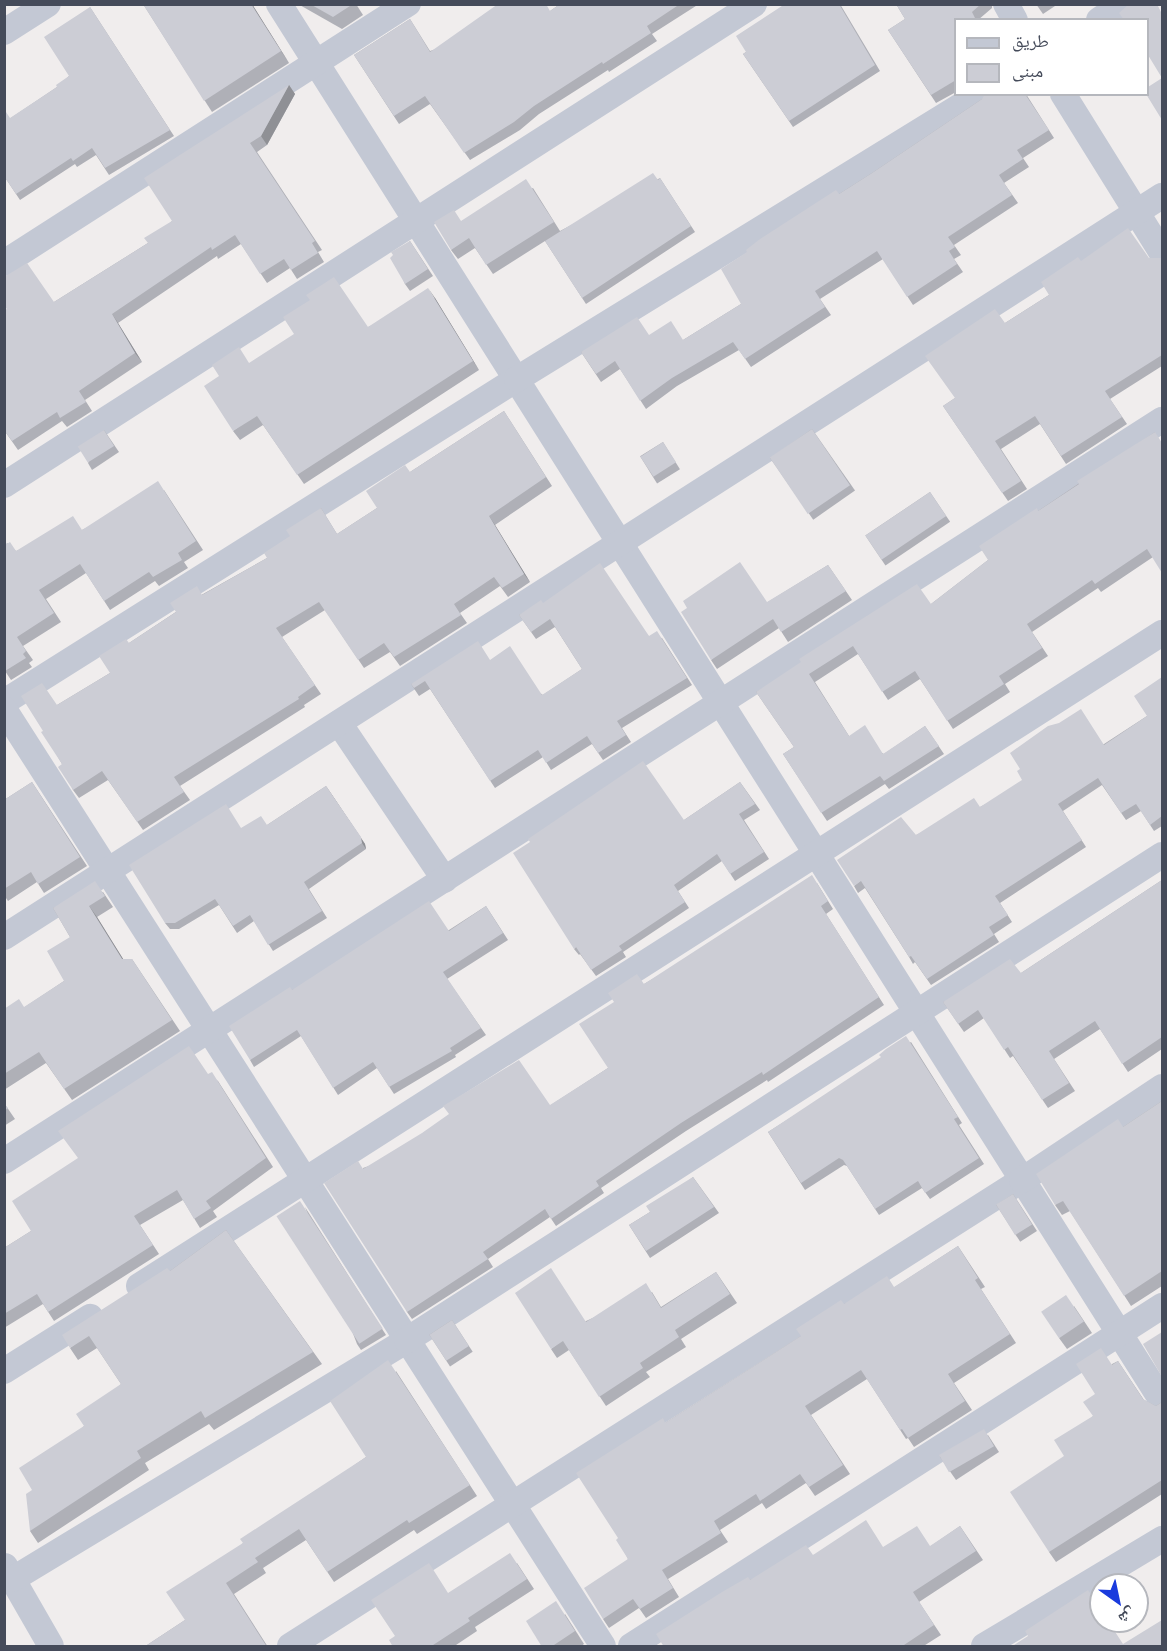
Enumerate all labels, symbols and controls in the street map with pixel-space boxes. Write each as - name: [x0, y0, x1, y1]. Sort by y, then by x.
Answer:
- legend: [954, 18, 1149, 96]
- text: طريق: [1012, 30, 1049, 51]
- text: مبنى: [1012, 60, 1043, 81]
- north arrow: [1089, 1573, 1149, 1633]
- text: ش: [1116, 1604, 1140, 1629]

